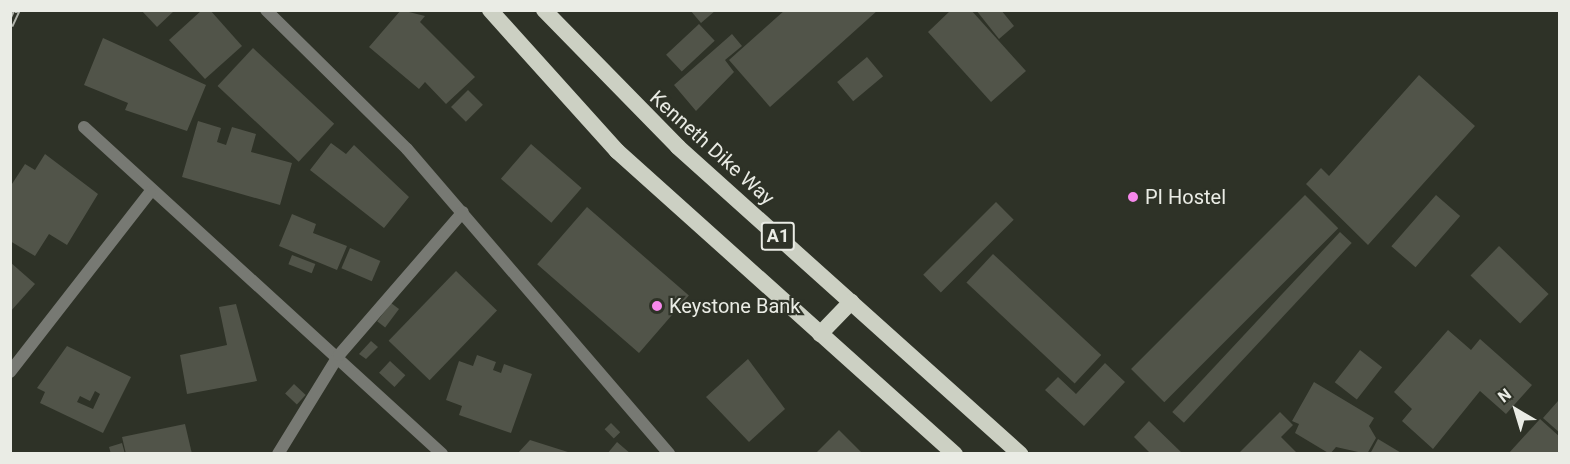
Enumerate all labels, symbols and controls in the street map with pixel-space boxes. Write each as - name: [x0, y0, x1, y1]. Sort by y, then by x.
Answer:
- street label: Kenneth Dike Way: [645, 86, 779, 210]
- place label: PI Hostel: [1145, 185, 1226, 209]
- marker: PI Hostel: [1126, 190, 1140, 204]
- road number: A1: [760, 221, 796, 251]
- place label: Keystone Bank: [669, 294, 800, 318]
- marker: Keystone Bank: [650, 299, 664, 313]
- north arrow: [1486, 380, 1546, 440]
- text: N: [1494, 384, 1515, 406]

